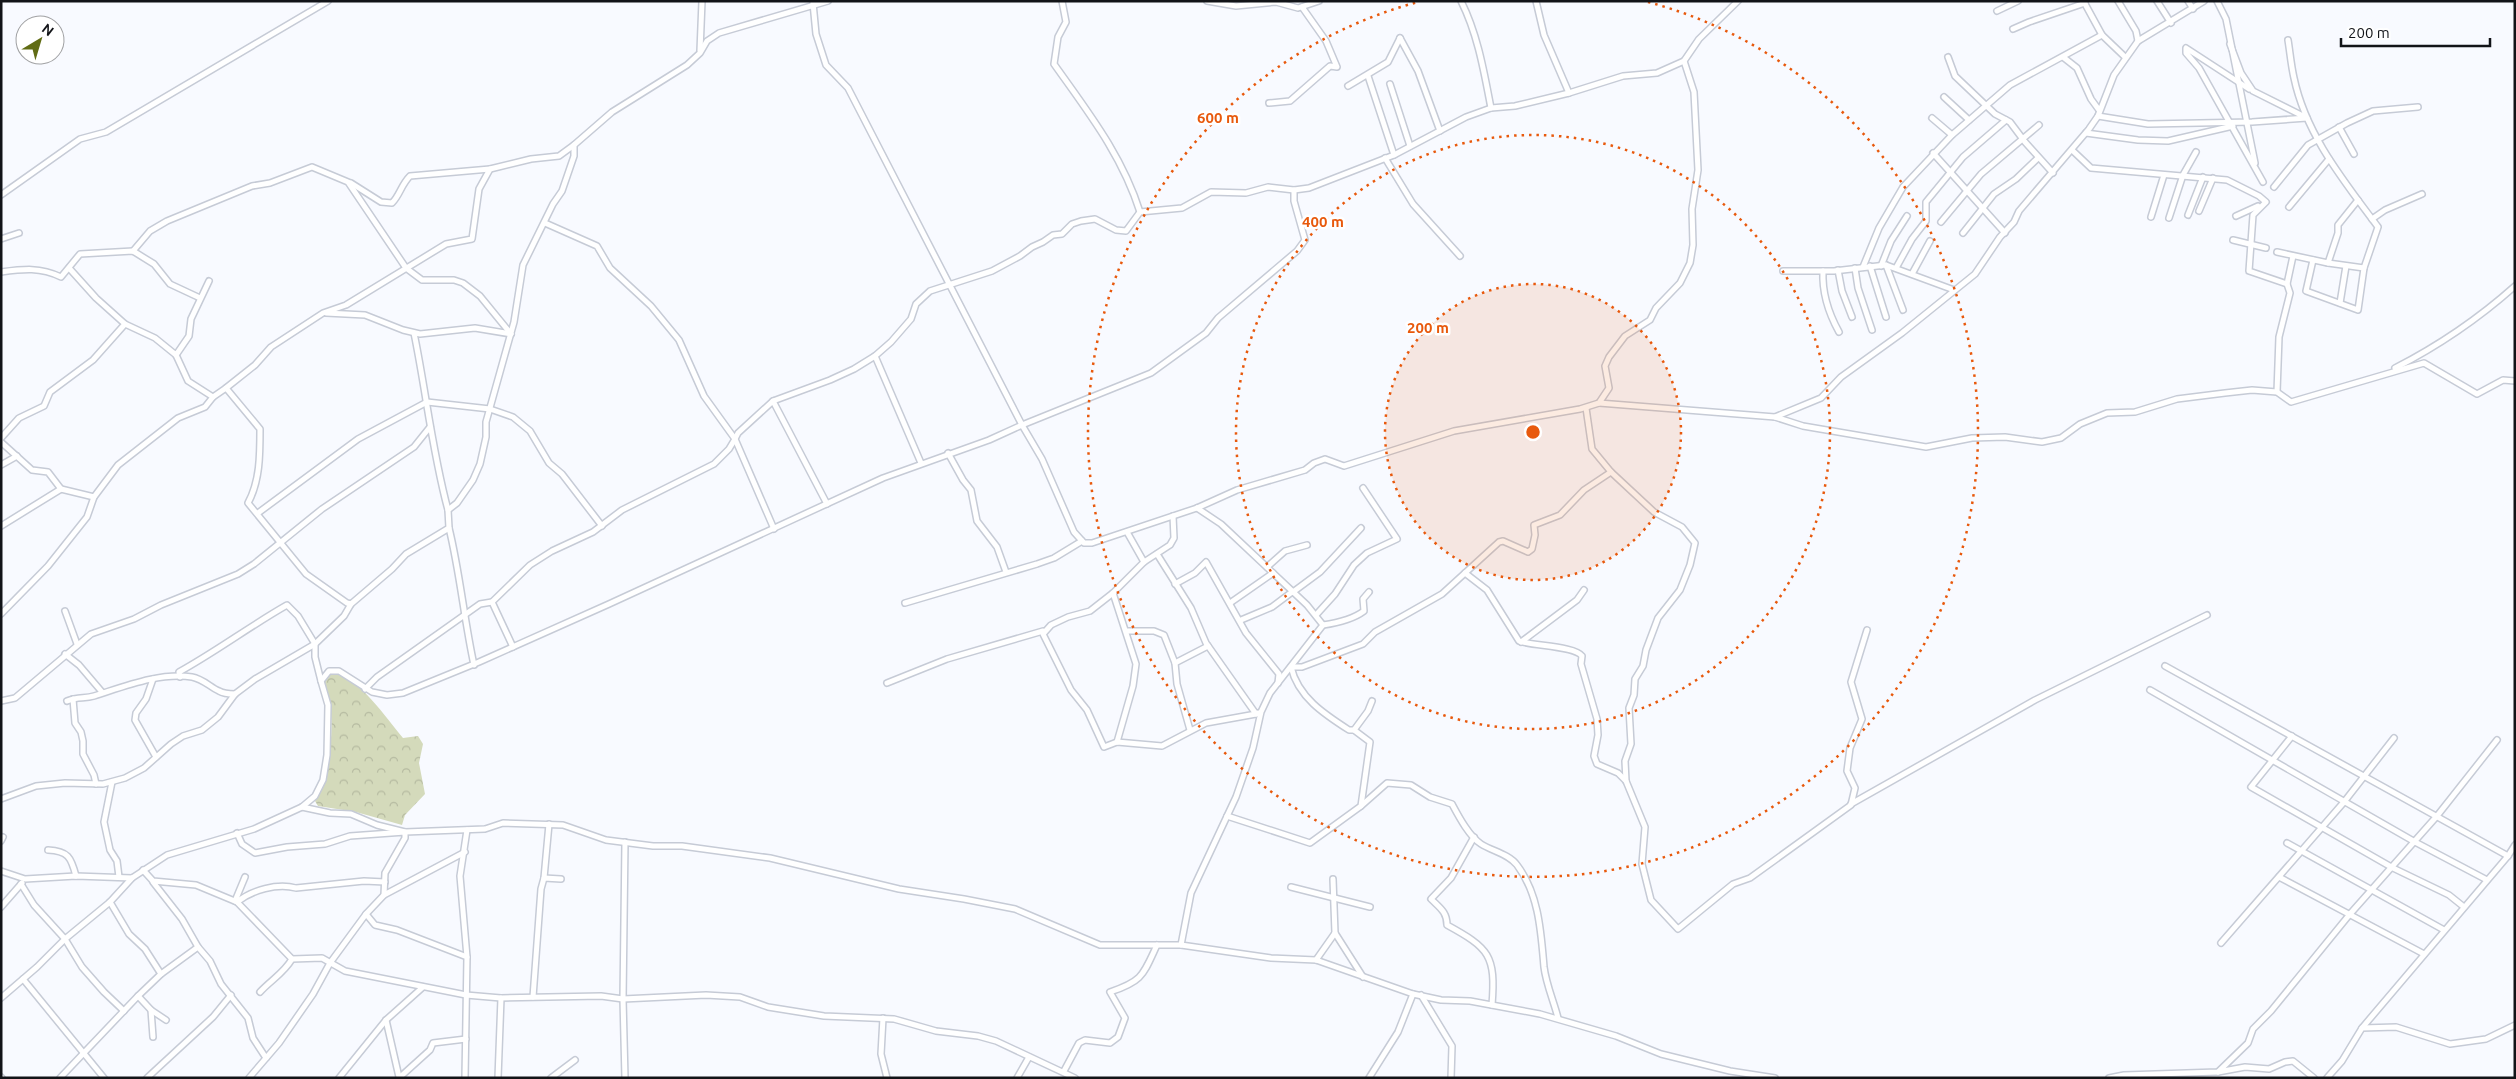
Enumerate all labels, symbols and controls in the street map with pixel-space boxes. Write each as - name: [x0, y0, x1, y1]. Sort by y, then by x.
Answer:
- north arrow: [15, 15, 65, 65]
- scale bar: [2341, 15, 2490, 47]
- text: N: [39, 20, 57, 39]
- text: 200 m: [2348, 24, 2390, 41]
- text: 600 m: [1197, 109, 1239, 126]
- text: 400 m: [1302, 213, 1344, 230]
- text: 200 m: [1407, 319, 1449, 336]
- centre of rings: [1524, 423, 1542, 441]

